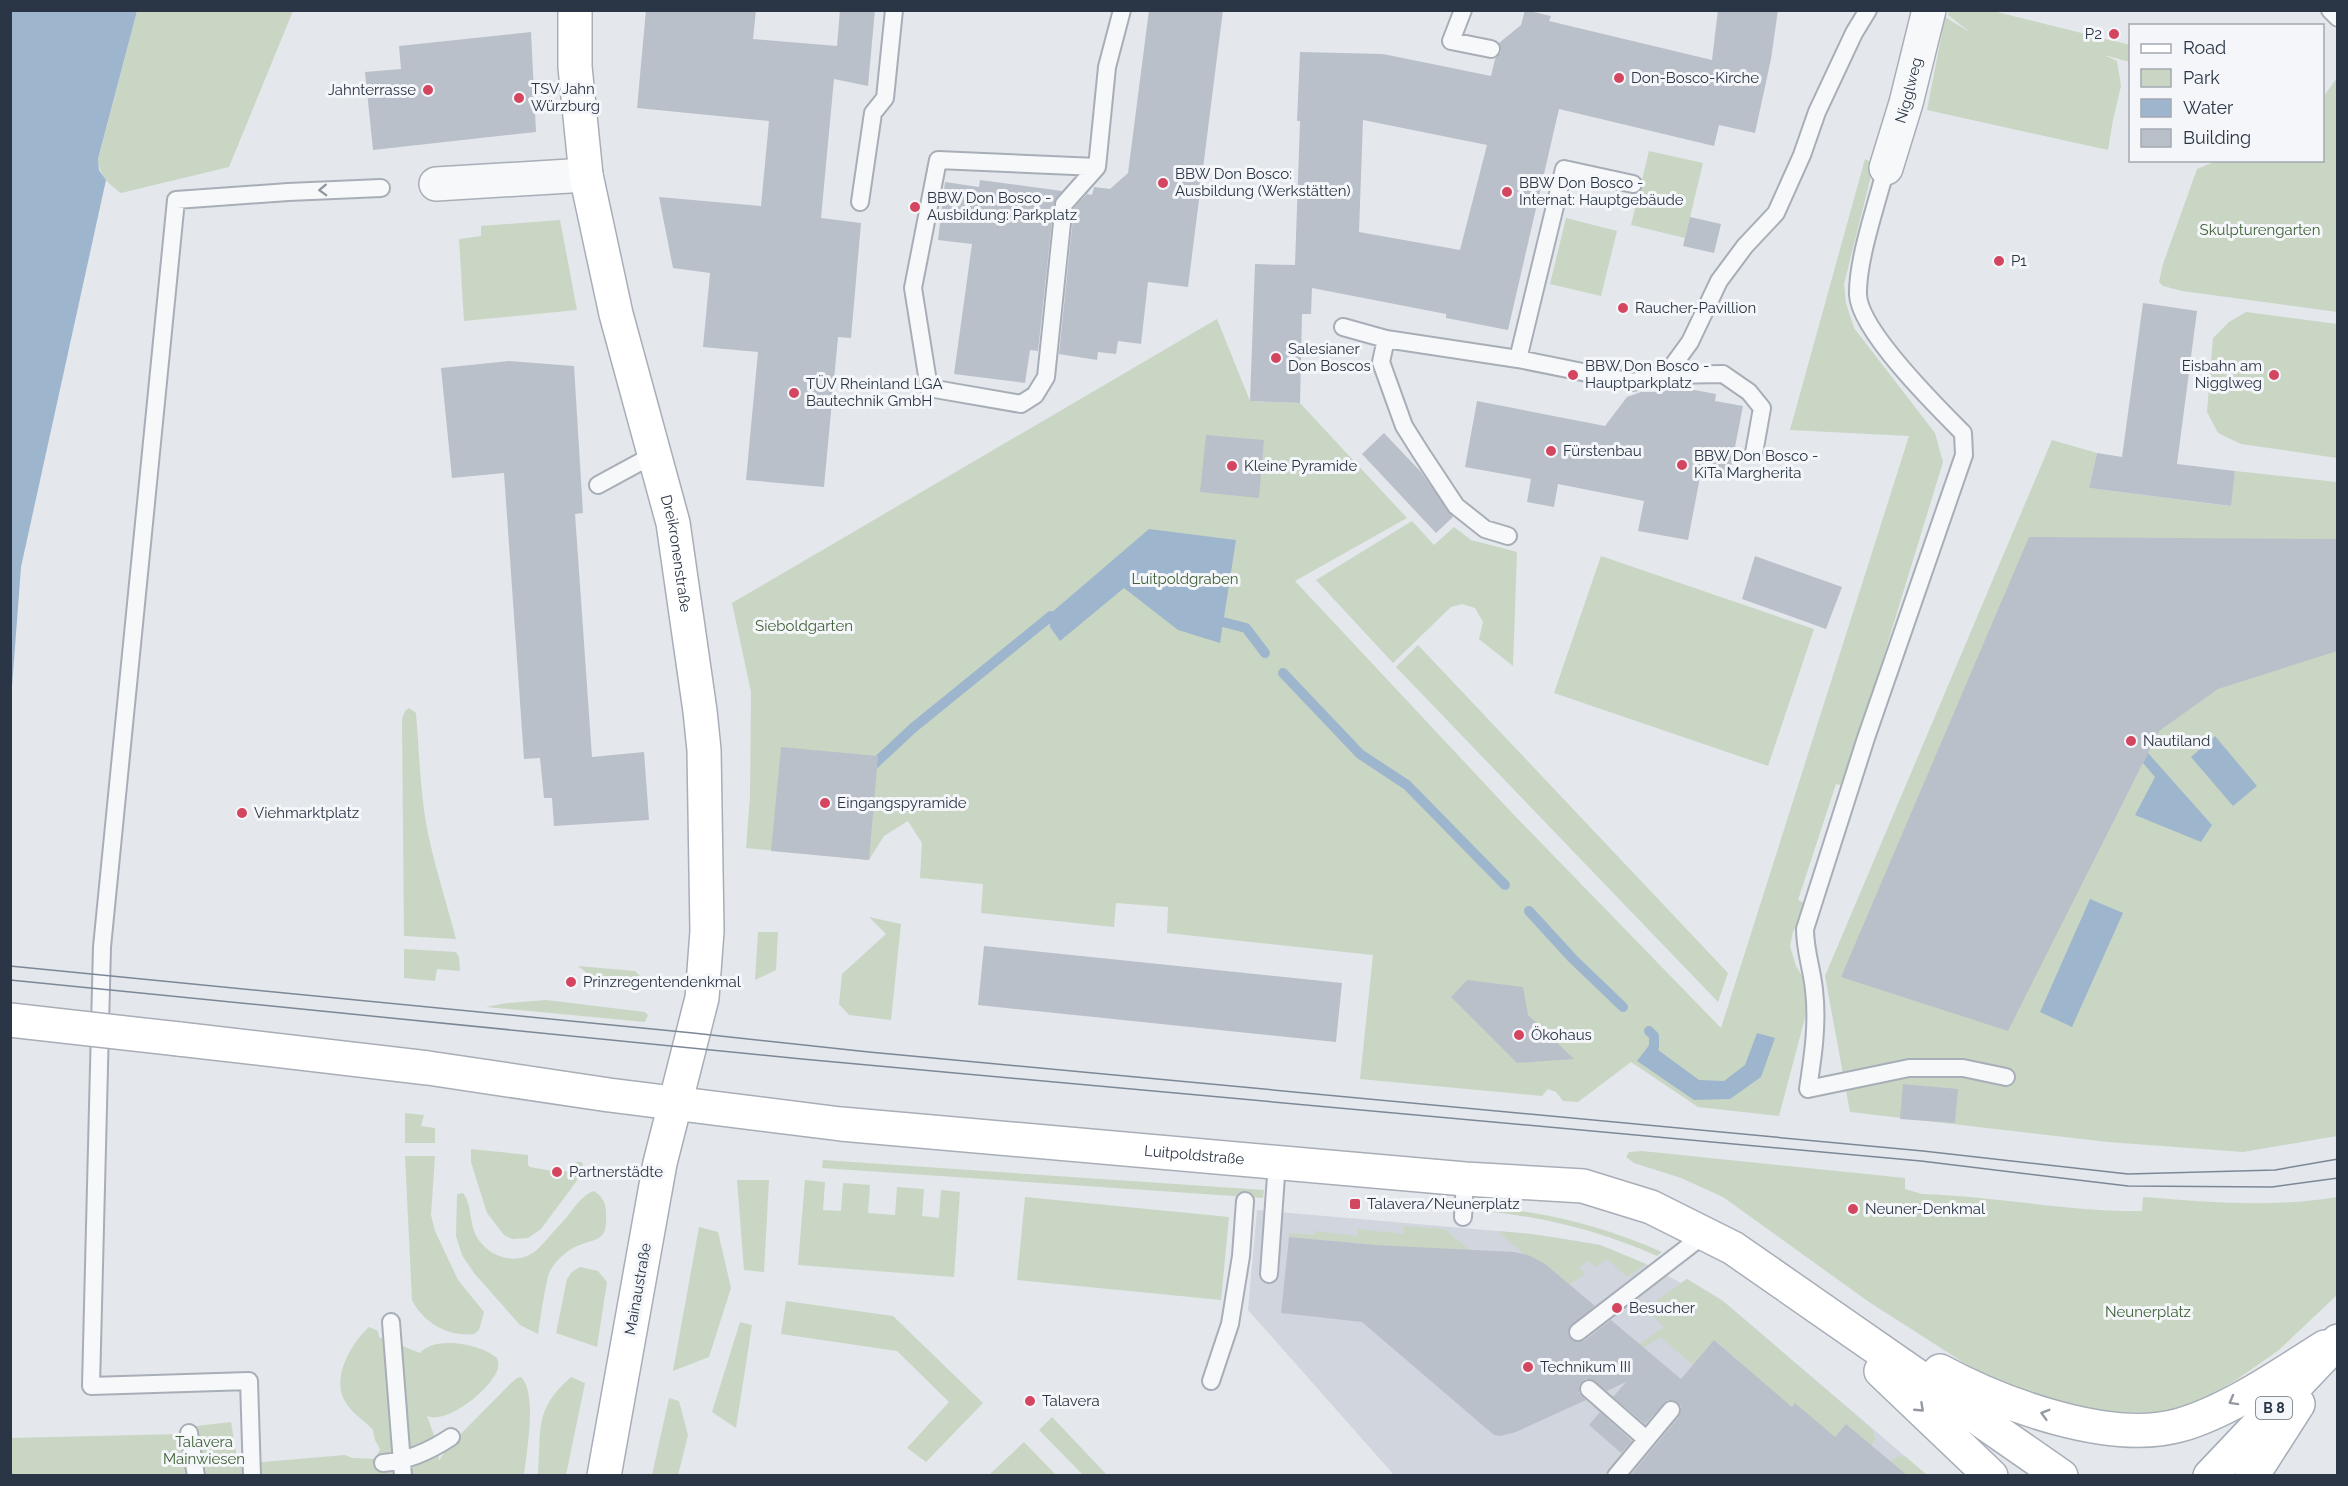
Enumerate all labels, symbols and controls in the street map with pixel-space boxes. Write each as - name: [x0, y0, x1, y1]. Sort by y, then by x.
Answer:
- legend: [2129, 24, 2324, 162]
- place label: P2: [2085, 25, 2102, 43]
- marker: P2: [2107, 27, 2121, 41]
- text: Road: [2183, 37, 2226, 58]
- street label: Nigglweg: [1891, 56, 1926, 125]
- text: Park: [2183, 67, 2220, 88]
- place label: Don-Bosco-Kirche: [1631, 69, 1759, 87]
- marker: Don-Bosco-Kirche: [1612, 71, 1626, 85]
- place label: TSV Jahn Würzburg: [531, 80, 600, 115]
- place label: Jahnterrasse: [328, 81, 416, 99]
- marker: Jahnterrasse: [421, 83, 435, 97]
- marker: TSV Jahn Würzburg: [512, 91, 526, 105]
- text: Water: [2183, 97, 2234, 118]
- text: Building: [2183, 127, 2251, 148]
- place label: BBW Don Bosco: Ausbildung (Werkstätten): [1175, 165, 1350, 200]
- place label: BBW Don Bosco - Internat: Hauptgebäude: [1519, 174, 1684, 209]
- marker: BBW Don Bosco: Ausbildung (Werkstätten): [1156, 176, 1170, 190]
- one-way arrow: [319, 184, 328, 197]
- marker: BBW Don Bosco - Internat: Hauptgebäude: [1500, 185, 1514, 199]
- place label: BBW Don Bosco - Ausbildung: Parkplatz: [927, 189, 1077, 224]
- marker: BBW Don Bosco - Ausbildung: Parkplatz: [908, 200, 922, 214]
- park label: Skulpturengarten: [2200, 221, 2320, 239]
- place label: P1: [2011, 252, 2027, 270]
- marker: P1: [1992, 254, 2006, 268]
- place label: Raucher-Pavillion: [1635, 299, 1756, 317]
- marker: Raucher-Pavillion: [1616, 301, 1630, 315]
- place label: Salesianer Don Boscos: [1288, 340, 1371, 375]
- marker: Salesianer Don Boscos: [1269, 351, 1283, 365]
- place label: BBW Don Bosco - Hauptparkplatz: [1585, 357, 1709, 392]
- place label: Eisbahn am Nigglweg: [2182, 357, 2262, 392]
- marker: BBW Don Bosco - Hauptparkplatz: [1566, 368, 1580, 382]
- marker: Eisbahn am Nigglweg: [2267, 368, 2281, 382]
- place label: TÜV Rheinland LGA Bautechnik GmbH: [806, 374, 943, 410]
- marker: TÜV Rheinland LGA Bautechnik GmbH: [787, 386, 801, 400]
- place label: Fürstenbau: [1563, 442, 1642, 460]
- marker: Fürstenbau: [1544, 444, 1558, 458]
- place label: BBW Don Bosco - KiTa Margherita: [1694, 447, 1818, 482]
- place label: Kleine Pyramide: [1244, 457, 1357, 475]
- marker: BBW Don Bosco - KiTa Margherita: [1675, 458, 1689, 472]
- marker: Kleine Pyramide: [1225, 459, 1239, 473]
- street label: Dreikronenstraße: [657, 493, 695, 614]
- park label: Luitpoldgraben: [1132, 570, 1239, 588]
- park label: Sieboldgarten: [755, 617, 853, 635]
- place label: Nautiland: [2143, 732, 2210, 750]
- marker: Nautiland: [2124, 734, 2138, 748]
- place label: Eingangspyramide: [837, 794, 967, 812]
- marker: Eingangspyramide: [818, 796, 832, 810]
- place label: Viehmarktplatz: [254, 804, 359, 822]
- marker: Viehmarktplatz: [235, 806, 249, 820]
- place label: Prinzregentendenkmal: [583, 973, 742, 991]
- marker: Prinzregentendenkmal: [564, 975, 578, 989]
- place label: Ökohaus: [1531, 1025, 1592, 1044]
- marker: Ökohaus: [1512, 1028, 1526, 1042]
- street label: Luitpoldstraße: [1143, 1142, 1245, 1169]
- place label: Partnerstädte: [569, 1163, 663, 1181]
- marker: Partnerstädte: [550, 1165, 564, 1179]
- place label: Talavera/Neunerplatz: [1367, 1195, 1520, 1213]
- marker: Talavera/Neunerplatz: [1348, 1197, 1362, 1211]
- place label: Neuner-Denkmal: [1865, 1200, 1986, 1218]
- marker: Neuner-Denkmal: [1846, 1202, 1860, 1216]
- street label: Mainaustraße: [621, 1241, 655, 1336]
- place label: Besucher: [1629, 1299, 1696, 1317]
- marker: Besucher: [1610, 1301, 1624, 1315]
- park label: Neunerplatz: [2105, 1303, 2191, 1321]
- place label: Technikum III: [1540, 1358, 1631, 1376]
- marker: Technikum III: [1521, 1360, 1535, 1374]
- place label: Talavera: [1042, 1392, 1100, 1410]
- marker: Talavera: [1023, 1394, 1037, 1408]
- one-way arrow: [2229, 1394, 2239, 1405]
- road number: B 8: [2256, 1397, 2292, 1419]
- one-way arrow: [1913, 1401, 1923, 1412]
- one-way arrow: [2040, 1409, 2051, 1421]
- park label: Talavera Mainwiesen: [163, 1433, 245, 1468]

